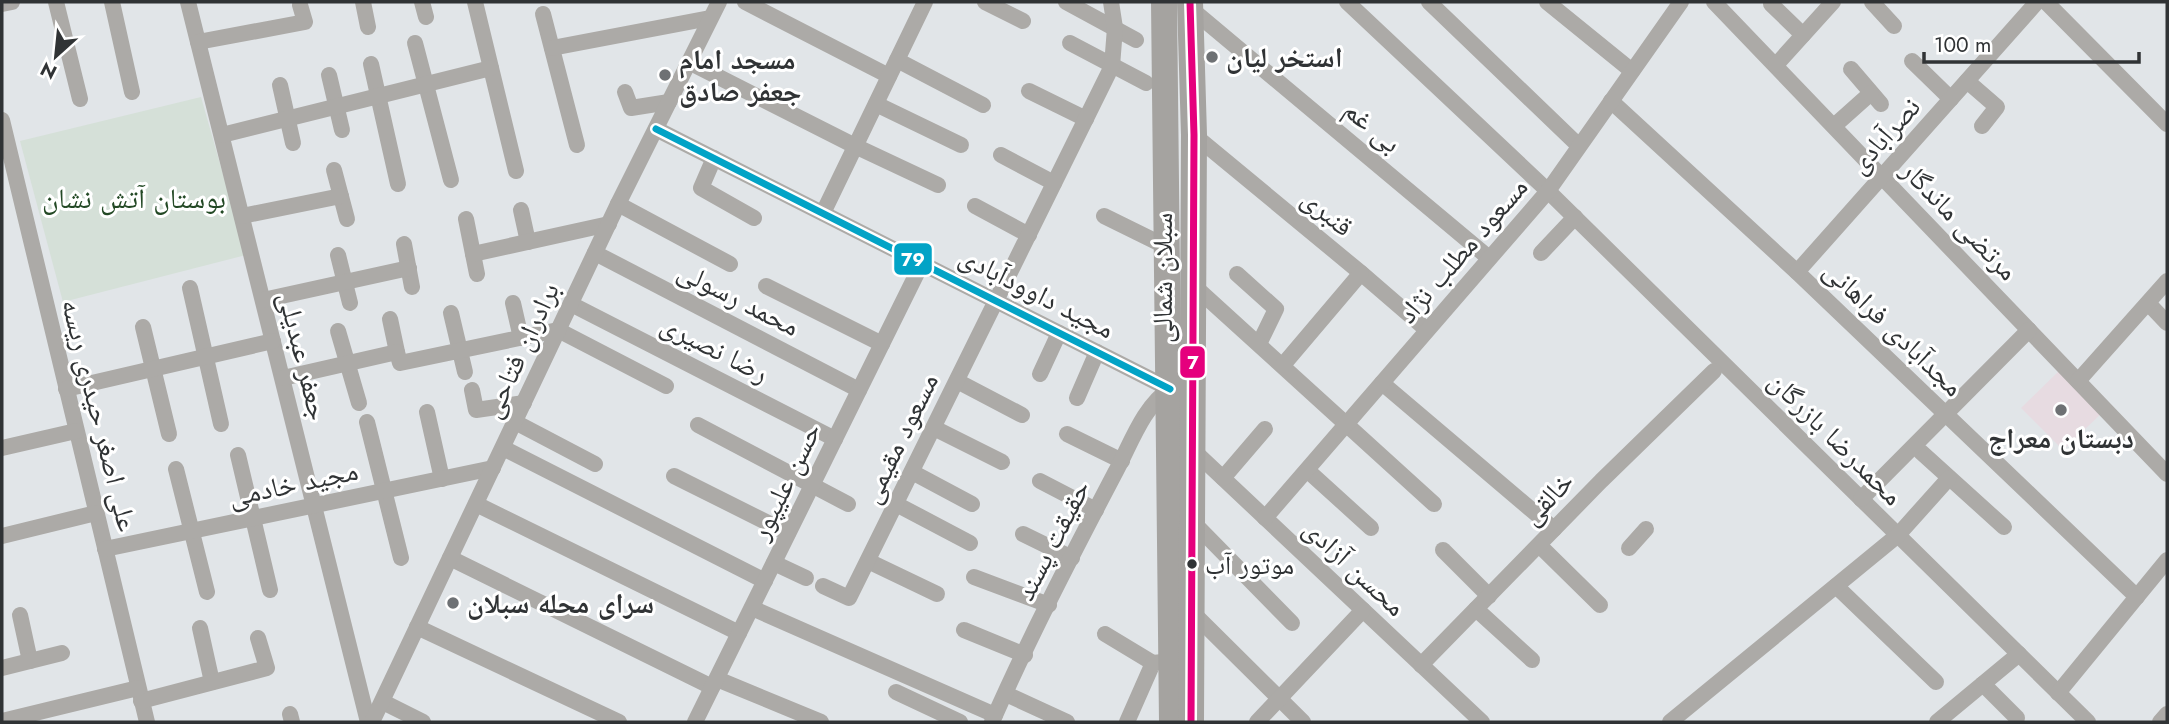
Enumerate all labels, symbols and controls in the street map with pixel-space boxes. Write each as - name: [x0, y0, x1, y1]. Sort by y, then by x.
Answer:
- north arrow: [21, 21, 91, 91]
- scale bar: [1924, 21, 2139, 65]
- text: 100 m: [1934, 30, 1991, 60]
- place label: استخر لیان: [1226, 37, 1343, 78]
- place label: مسجد امام جعفر صادق: [679, 39, 801, 112]
- marker: استخر لیان: [1204, 49, 1220, 65]
- text: N: [36, 55, 61, 86]
- marker: مسجد امام جعفر صادق: [657, 67, 673, 83]
- street label: نصرآبادی: [1839, 88, 1930, 183]
- street label: بی غم: [1335, 90, 1410, 163]
- street label: مرتضی ماندگار: [1891, 150, 2028, 290]
- street label: مسعود مطلب نژاد: [1387, 168, 1537, 332]
- park label: بوستان آتش نشان: [42, 178, 226, 219]
- street label: قنبری: [1293, 178, 1363, 246]
- street label: سبلان شمالی: [1142, 213, 1183, 343]
- street label: مجید داوودآبادی: [952, 236, 1122, 349]
- line badge: 79: [893, 242, 933, 276]
- text: 79: [901, 246, 925, 273]
- street label: محمد رسولی: [671, 250, 807, 347]
- street label: مجدآبادی فراهانی: [1814, 251, 1973, 406]
- street label: برادران فتاحی: [471, 276, 570, 425]
- street label: جعفر عبدیلی: [268, 287, 339, 425]
- street label: علی اصغر حیدری ریسه: [51, 295, 148, 536]
- street label: رضا نصیری: [654, 304, 776, 393]
- line badge: 7: [1179, 345, 1206, 379]
- text: 7: [1187, 349, 1199, 376]
- street label: محمدرضا بازرگان: [1759, 362, 1912, 515]
- street label: مسعود مقیمی: [850, 366, 949, 510]
- marker: دبستان معراج: [2053, 402, 2069, 418]
- street label: حسن علیپور: [739, 416, 832, 548]
- place label: دبستان معراج: [1988, 418, 2134, 459]
- street label: مجید خادمی: [224, 450, 362, 517]
- street label: خالقی: [1511, 462, 1583, 534]
- street label: حقیقت پسند: [1005, 473, 1100, 608]
- street label: محسن آزادی: [1294, 509, 1415, 626]
- place label: موتور آب: [1205, 546, 1294, 584]
- marker: موتور آب: [1185, 557, 1199, 571]
- place label: سرای محله سبلان: [467, 583, 654, 624]
- marker: سرای محله سبلان: [445, 595, 461, 611]

